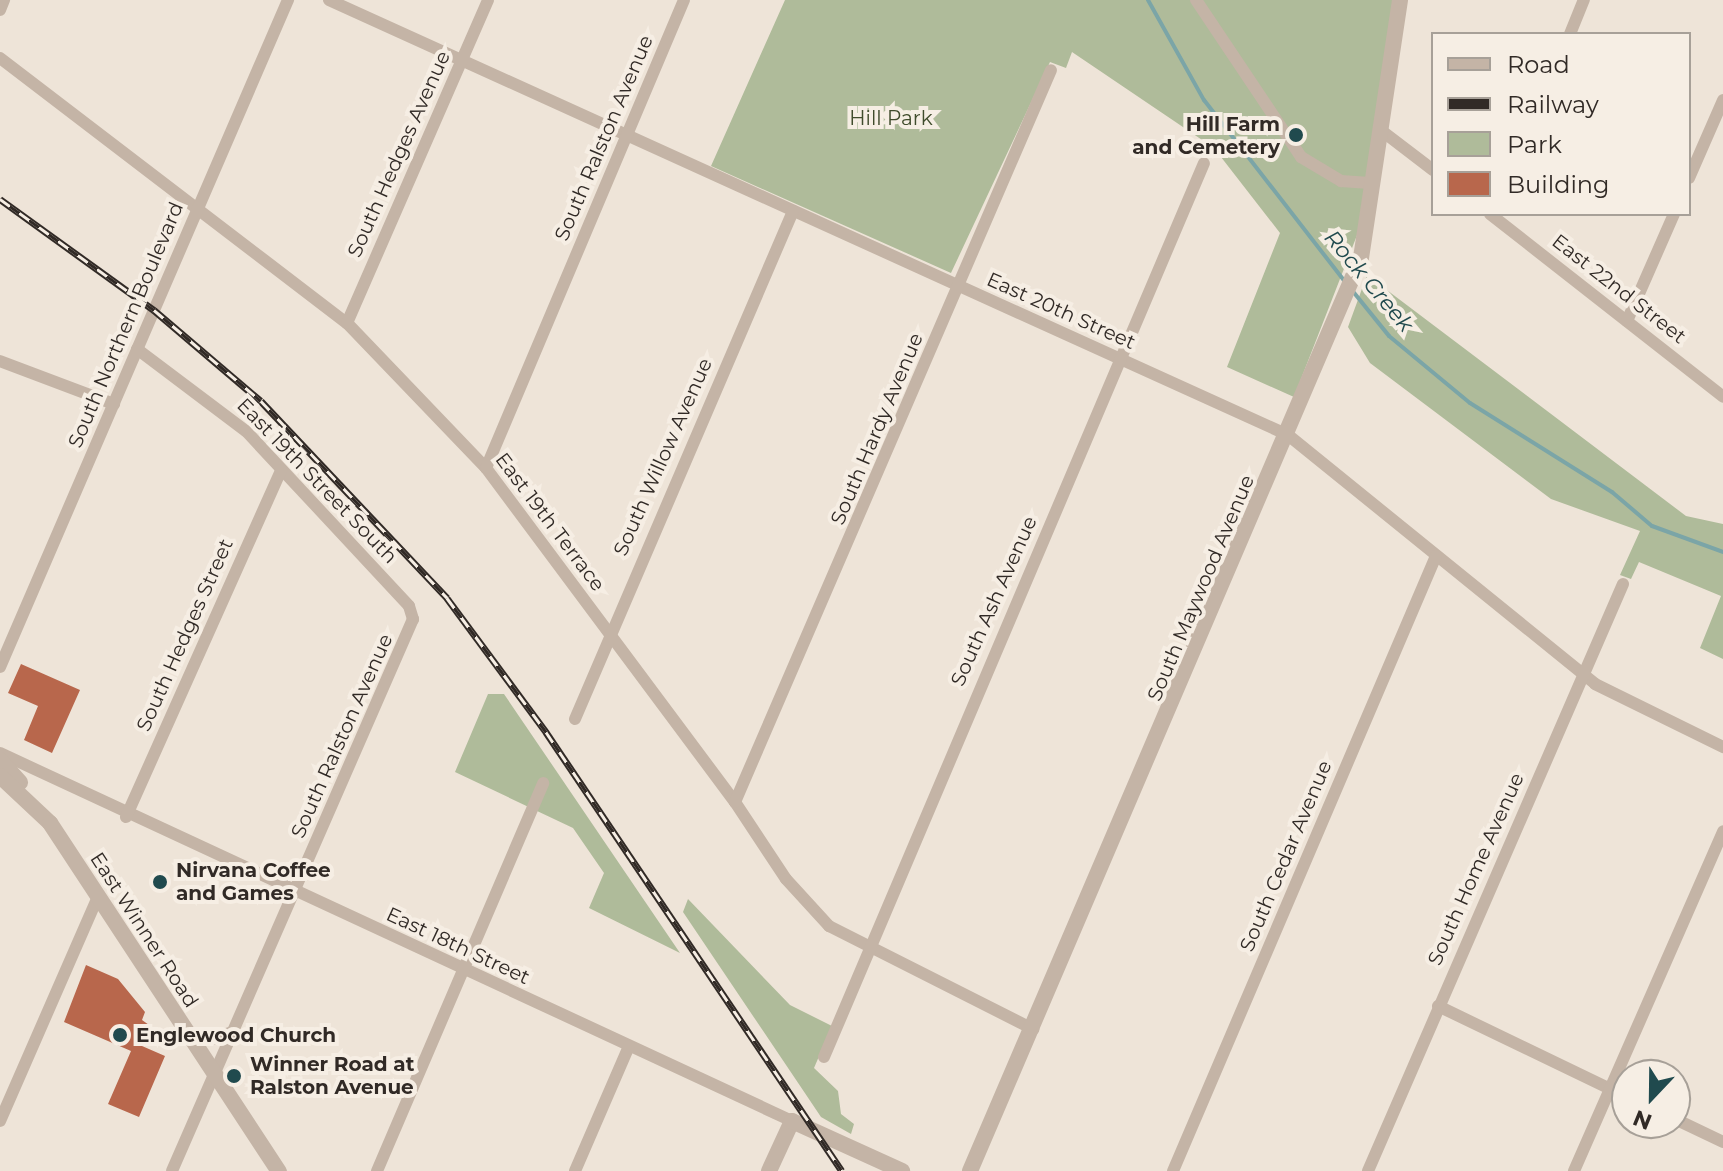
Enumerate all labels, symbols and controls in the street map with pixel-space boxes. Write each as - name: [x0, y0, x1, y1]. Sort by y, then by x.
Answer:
- street label: South Ralston Avenue: [550, 32, 658, 244]
- legend: [1431, 32, 1691, 216]
- street label: South Hedges Avenue: [343, 47, 455, 261]
- text: Road: [1507, 50, 1570, 79]
- text: Railway: [1507, 90, 1599, 119]
- park label: Hill Park: [849, 106, 933, 130]
- place label: Hill Farm and Cemetery: [1132, 112, 1280, 159]
- marker: Hill Farm and Cemetery: [1287, 126, 1305, 144]
- text: Park: [1507, 130, 1562, 159]
- text: Building: [1507, 170, 1610, 199]
- street label: South Northern Boulevard: [63, 199, 189, 451]
- water label: Rock Creek: [1319, 225, 1419, 337]
- street label: East 22nd Street: [1547, 229, 1691, 349]
- street label: East 20th Street: [983, 267, 1139, 355]
- street label: South Hardy Avenue: [826, 329, 928, 529]
- street label: South Willow Avenue: [609, 355, 717, 559]
- street label: East 19th Street South: [232, 393, 402, 569]
- street label: East 19th Terrace: [490, 448, 610, 596]
- street label: South Maywood Avenue: [1142, 471, 1260, 705]
- street label: South Ash Avenue: [946, 512, 1042, 690]
- street label: South Hedges Street: [132, 535, 238, 735]
- street label: South Ralston Avenue: [286, 630, 398, 842]
- street label: South Cedar Avenue: [1235, 757, 1337, 955]
- street label: South Home Avenue: [1423, 769, 1529, 969]
- street label: East Winner Road: [85, 848, 203, 1012]
- place label: Nirvana Coffee and Games: [176, 858, 331, 905]
- marker: Nirvana Coffee and Games: [151, 873, 169, 891]
- street label: East 18th Street: [382, 902, 534, 990]
- place label: Englewood Church: [136, 1023, 336, 1047]
- marker: Englewood Church: [111, 1026, 129, 1044]
- place label: Winner Road at Ralston Avenue: [250, 1052, 414, 1099]
- north arrow: [1611, 1059, 1691, 1139]
- marker: Winner Road at Ralston Avenue: [225, 1067, 243, 1085]
- text: N: [1629, 1104, 1656, 1136]

